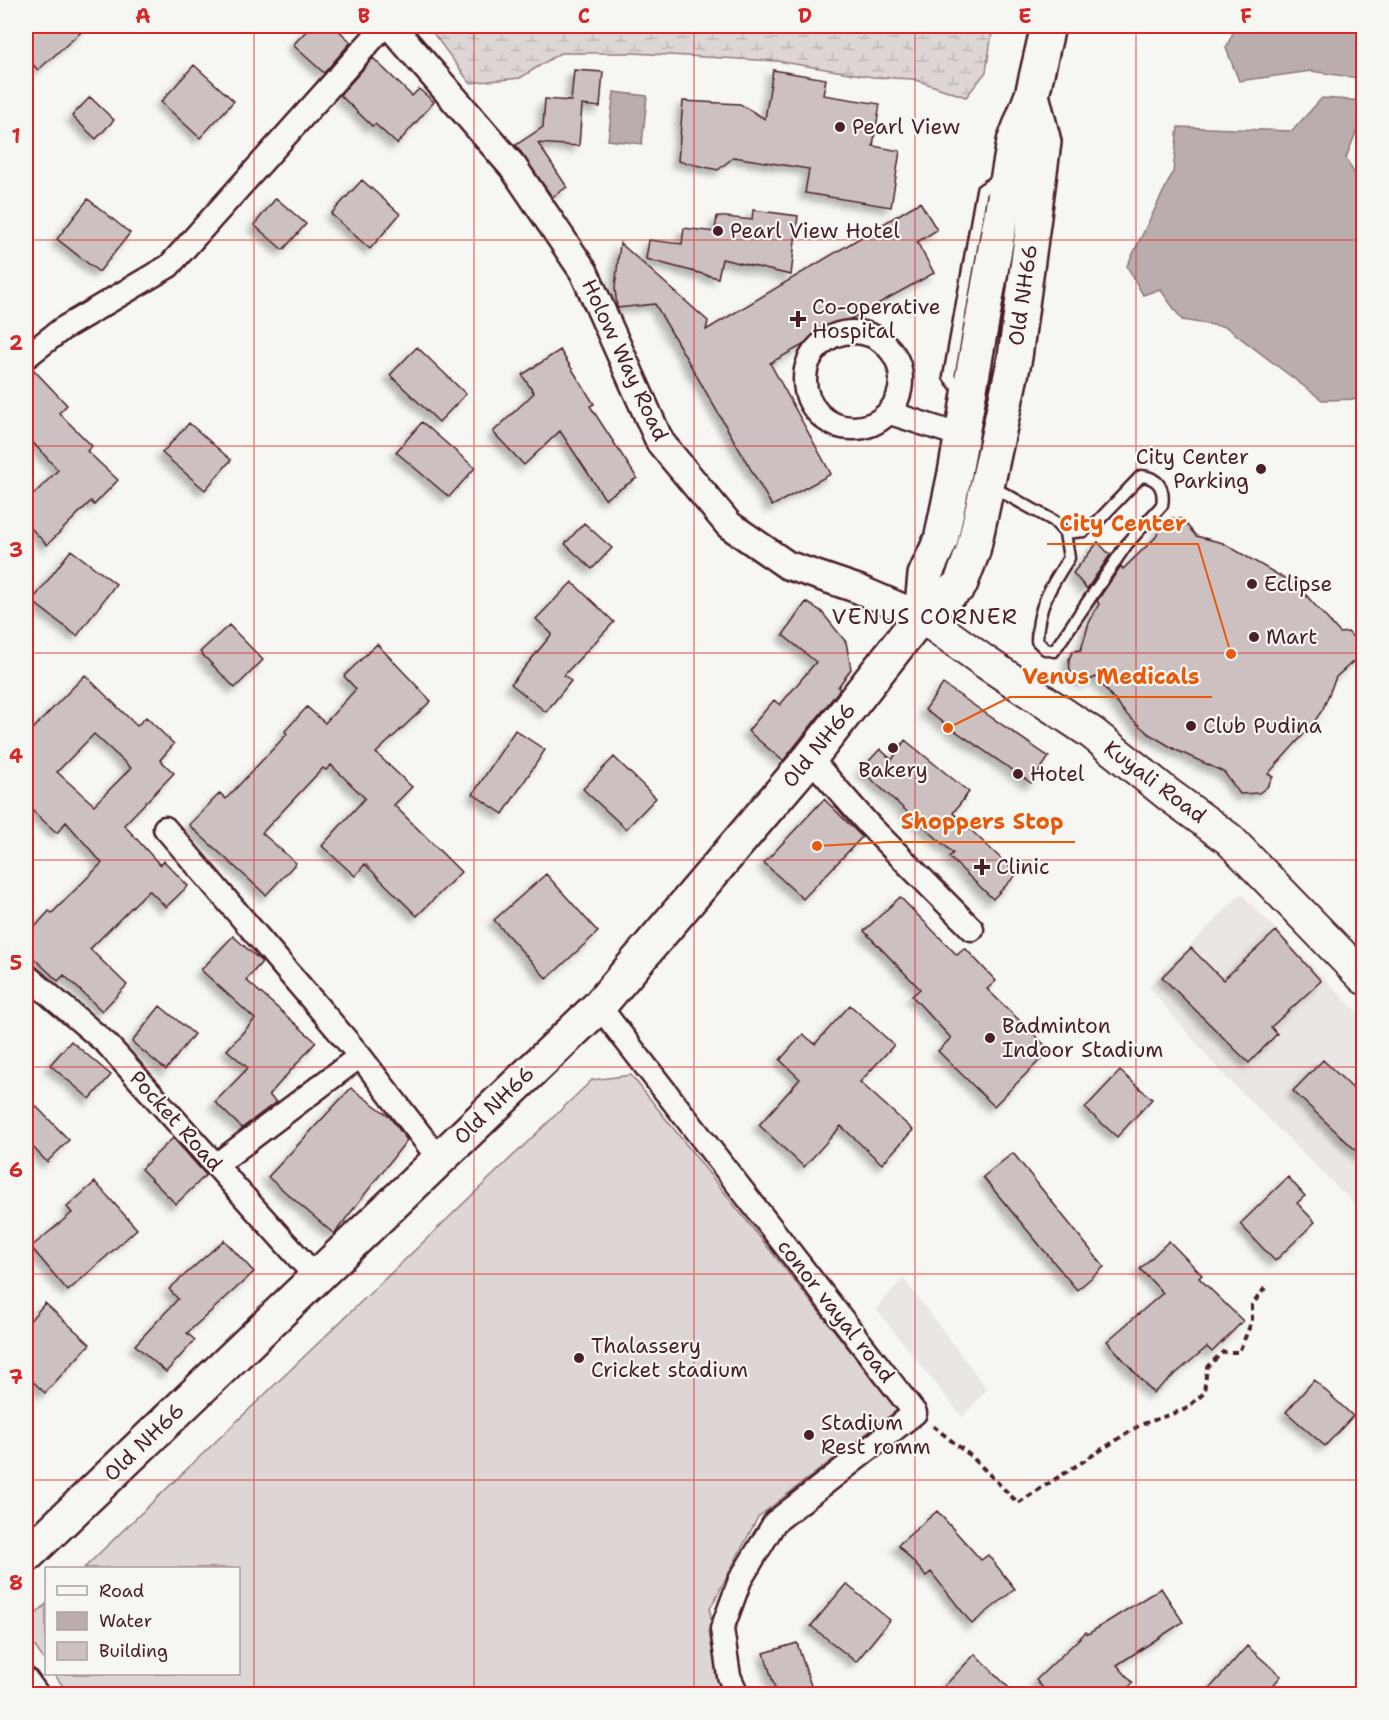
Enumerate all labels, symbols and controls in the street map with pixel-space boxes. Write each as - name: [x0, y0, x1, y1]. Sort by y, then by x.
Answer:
- text: A: [135, 3, 151, 29]
- text: B: [358, 3, 370, 29]
- text: C: [578, 3, 590, 29]
- text: D: [798, 3, 812, 29]
- text: E: [1018, 3, 1032, 29]
- text: F: [1240, 3, 1252, 29]
- place label: Pearl View: [852, 113, 960, 141]
- marker: Pearl View: [833, 120, 847, 134]
- text: 1: [11, 123, 21, 149]
- place label: Pearl View Hotel: [730, 217, 900, 245]
- marker: Pearl View Hotel: [711, 224, 725, 238]
- street label: Old NH66: [1002, 243, 1044, 347]
- street label: Holow Way Road: [575, 274, 675, 446]
- place label: Co-operative Hospital: [812, 293, 941, 345]
- marker: Co-operative Hospital: [789, 310, 807, 328]
- text: 2: [9, 330, 23, 356]
- place label: City Center Parking: [1136, 443, 1249, 495]
- marker: City Center Parking: [1254, 462, 1268, 476]
- callout: City Center: [1047, 504, 1198, 544]
- text: City Center: [1059, 509, 1187, 538]
- text: 3: [9, 537, 23, 563]
- place label: Eclipse: [1264, 570, 1332, 598]
- marker: Eclipse: [1245, 577, 1259, 591]
- district label: VENUS CORNER: [832, 602, 1018, 631]
- place label: Mart: [1266, 623, 1317, 651]
- marker: Mart: [1247, 630, 1261, 644]
- callout: Venus Medicals: [1010, 657, 1212, 697]
- text: Venus Medicals: [1022, 662, 1200, 691]
- street label: Old NH66: [776, 697, 862, 793]
- place label: Club Pudina: [1203, 712, 1322, 740]
- marker: Club Pudina: [1184, 719, 1198, 733]
- street label: Kuyali Road: [1098, 734, 1212, 830]
- marker: Bakery: [886, 741, 900, 755]
- text: 4: [9, 743, 23, 769]
- place label: Bakery: [858, 756, 928, 784]
- place label: Hotel: [1030, 760, 1085, 788]
- marker: Hotel: [1011, 767, 1025, 781]
- callout: Shoppers Stop: [888, 802, 1075, 842]
- text: Shoppers Stop: [901, 807, 1063, 836]
- place label: Clinic: [996, 853, 1049, 881]
- marker: Clinic: [973, 858, 991, 876]
- text: 5: [10, 950, 22, 976]
- place label: Badminton Indoor Stadium: [1002, 1012, 1163, 1064]
- marker: Badminton Indoor Stadium: [983, 1031, 997, 1045]
- street label: Old NH66: [448, 1060, 540, 1150]
- street label: Pocket Road: [123, 1065, 229, 1177]
- text: 6: [9, 1157, 23, 1183]
- street label: conor vayal road: [771, 1233, 901, 1389]
- place label: Thalassery Cricket stadium: [591, 1332, 748, 1384]
- marker: Thalassery Cricket stadium: [572, 1351, 586, 1365]
- text: 7: [9, 1364, 23, 1390]
- street label: Old NH66: [98, 1397, 190, 1487]
- place label: Stadium Rest romm: [821, 1409, 931, 1461]
- marker: Stadium Rest romm: [802, 1428, 816, 1442]
- legend: [45, 1567, 240, 1675]
- text: 8: [9, 1570, 23, 1596]
- text: Road: [99, 1579, 144, 1603]
- text: Water: [99, 1609, 152, 1633]
- text: Building: [99, 1639, 168, 1663]

